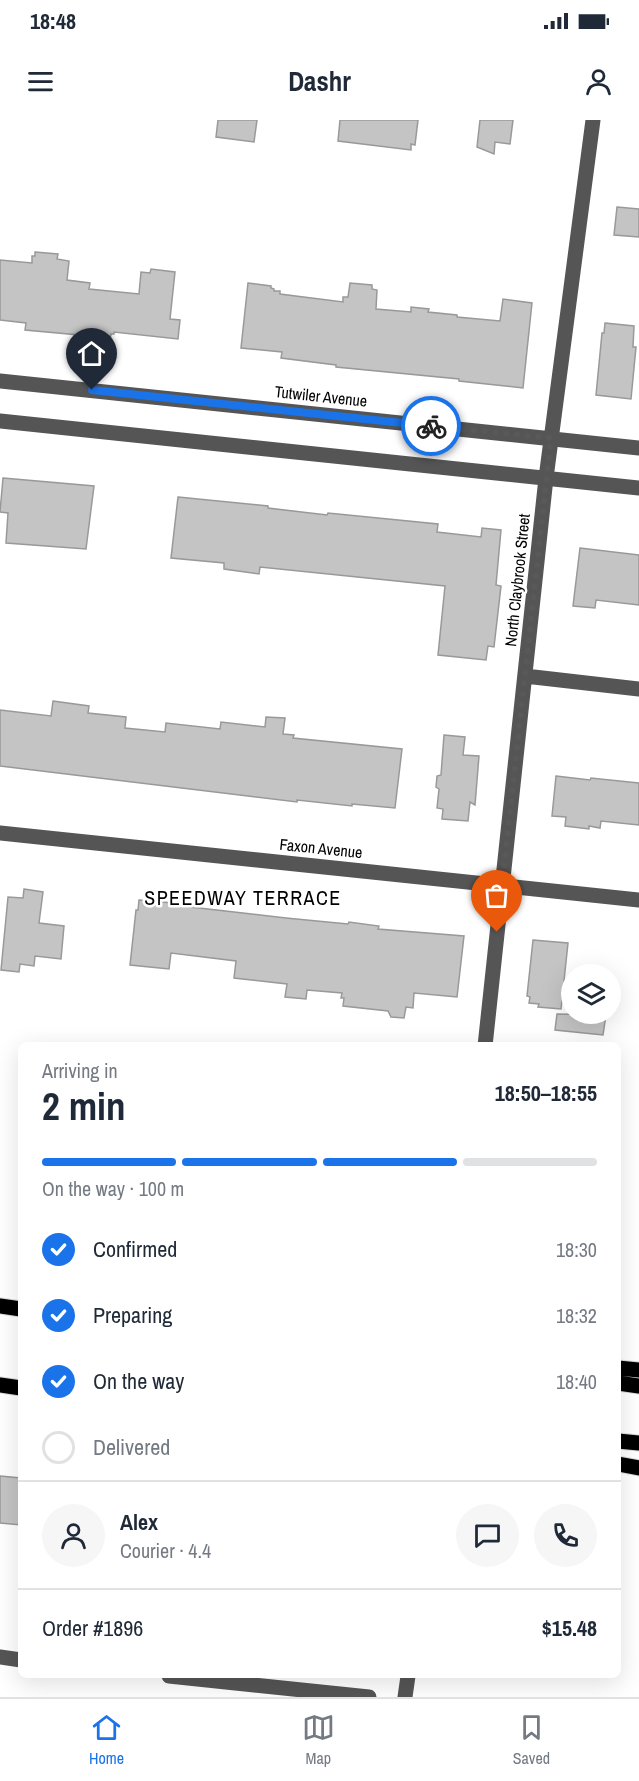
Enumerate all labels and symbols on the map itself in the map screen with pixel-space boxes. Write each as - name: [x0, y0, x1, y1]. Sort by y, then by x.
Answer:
- pin: [66, 328, 117, 390]
- street label: Tutwiler Avenue: [274, 380, 368, 412]
- courier: [401, 396, 461, 456]
- street label: North Claybrook Street: [499, 512, 535, 648]
- street label: Faxon Avenue: [279, 833, 363, 863]
- pin: [471, 870, 522, 932]
- district label: SPEEDWAY TERRACE: [144, 884, 342, 911]

